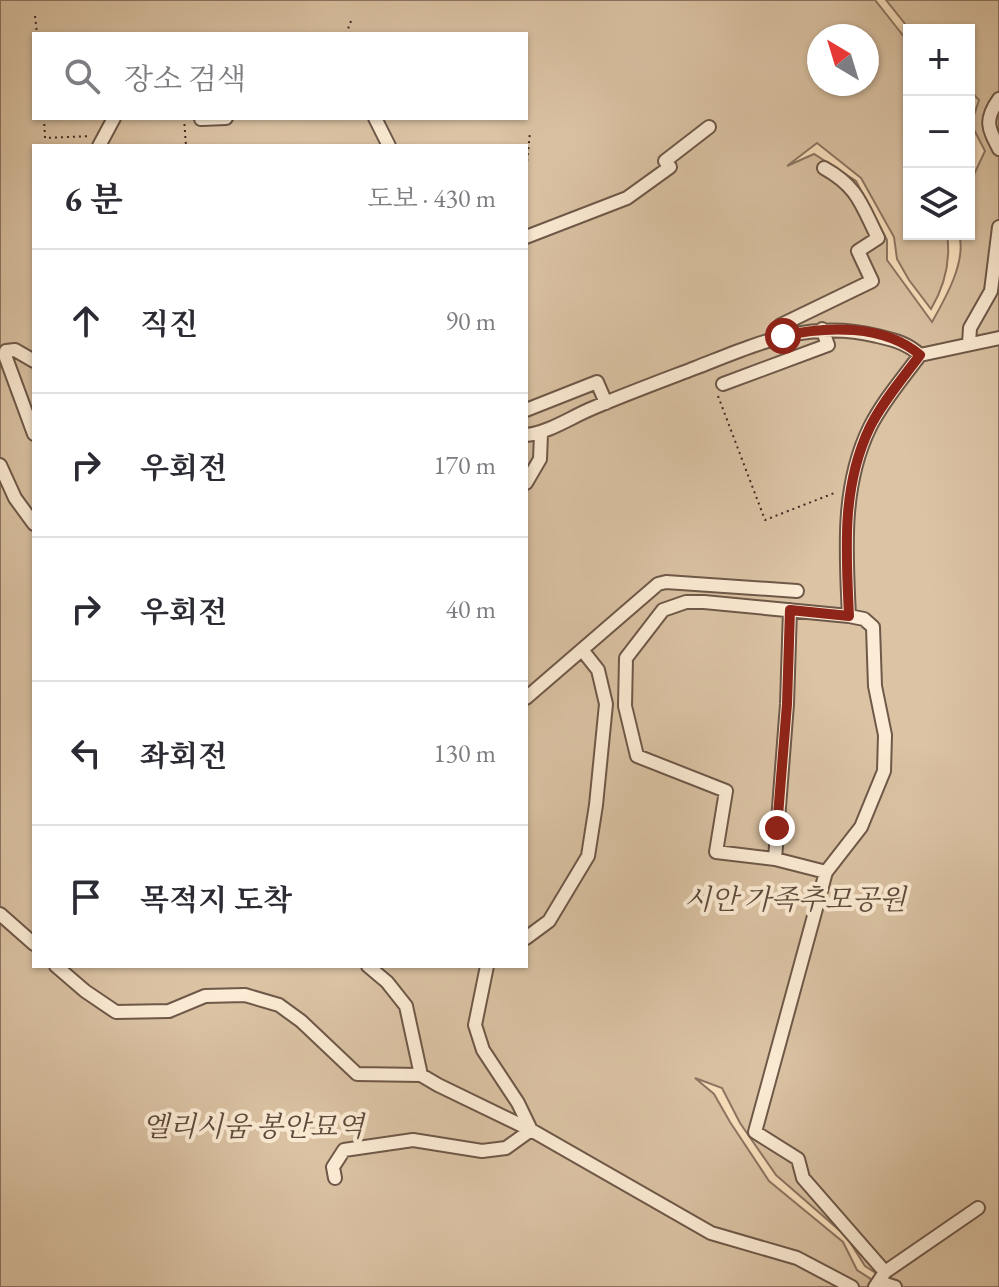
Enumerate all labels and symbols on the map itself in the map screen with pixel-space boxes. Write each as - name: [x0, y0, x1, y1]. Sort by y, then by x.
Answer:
- north arrow: [807, 24, 879, 96]
- route start: [765, 318, 801, 354]
- route end: [759, 810, 795, 846]
- park label: 시안 가족추모공원: [684, 881, 908, 917]
- park label: 엘리시움 봉안묘역: [142, 1108, 366, 1144]

